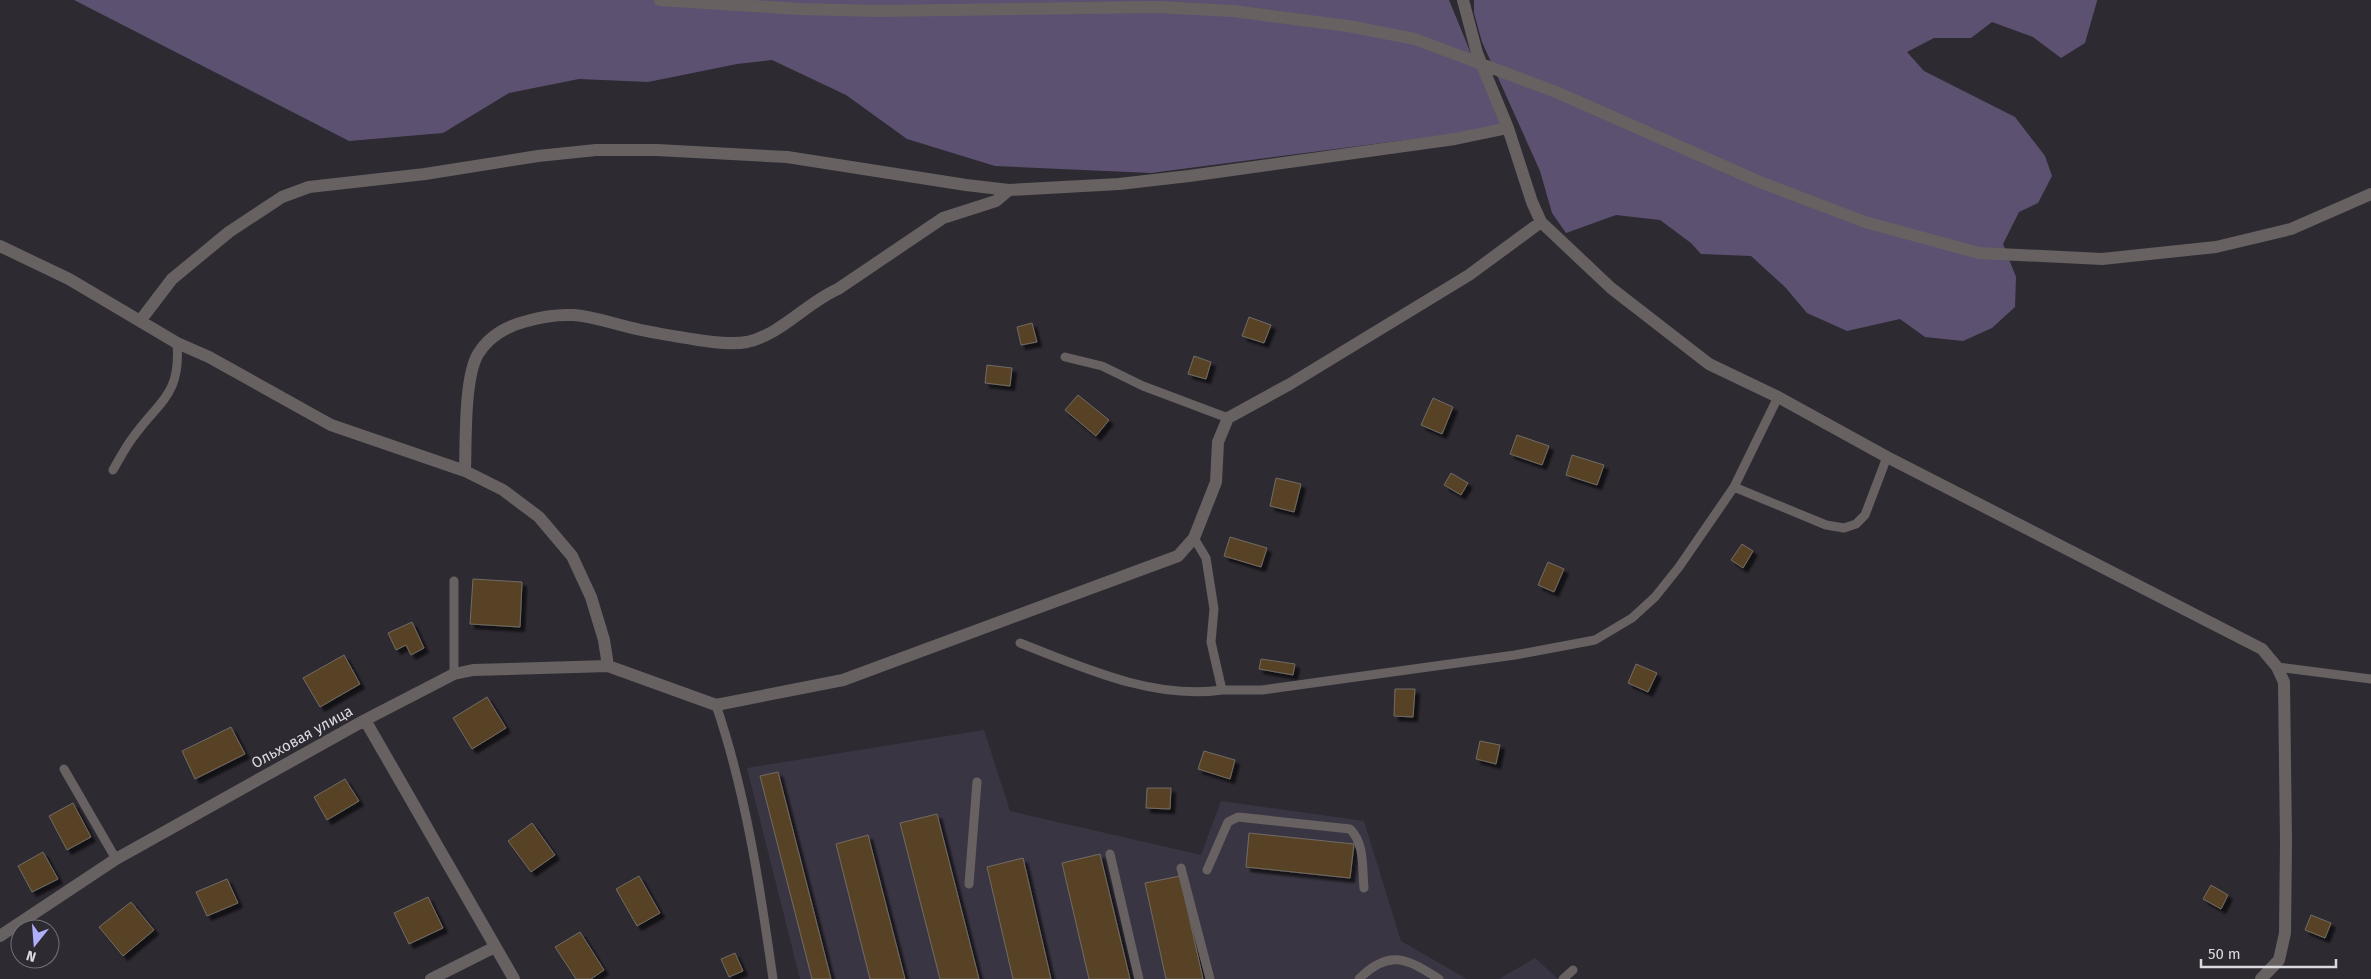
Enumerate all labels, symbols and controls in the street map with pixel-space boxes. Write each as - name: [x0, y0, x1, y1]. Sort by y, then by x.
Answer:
- street label: Ольховая улица: [248, 702, 356, 772]
- north arrow: [10, 919, 60, 969]
- scale bar: [2201, 936, 2336, 968]
- text: 50 m: [2208, 945, 2241, 963]
- text: N: [24, 946, 38, 965]

